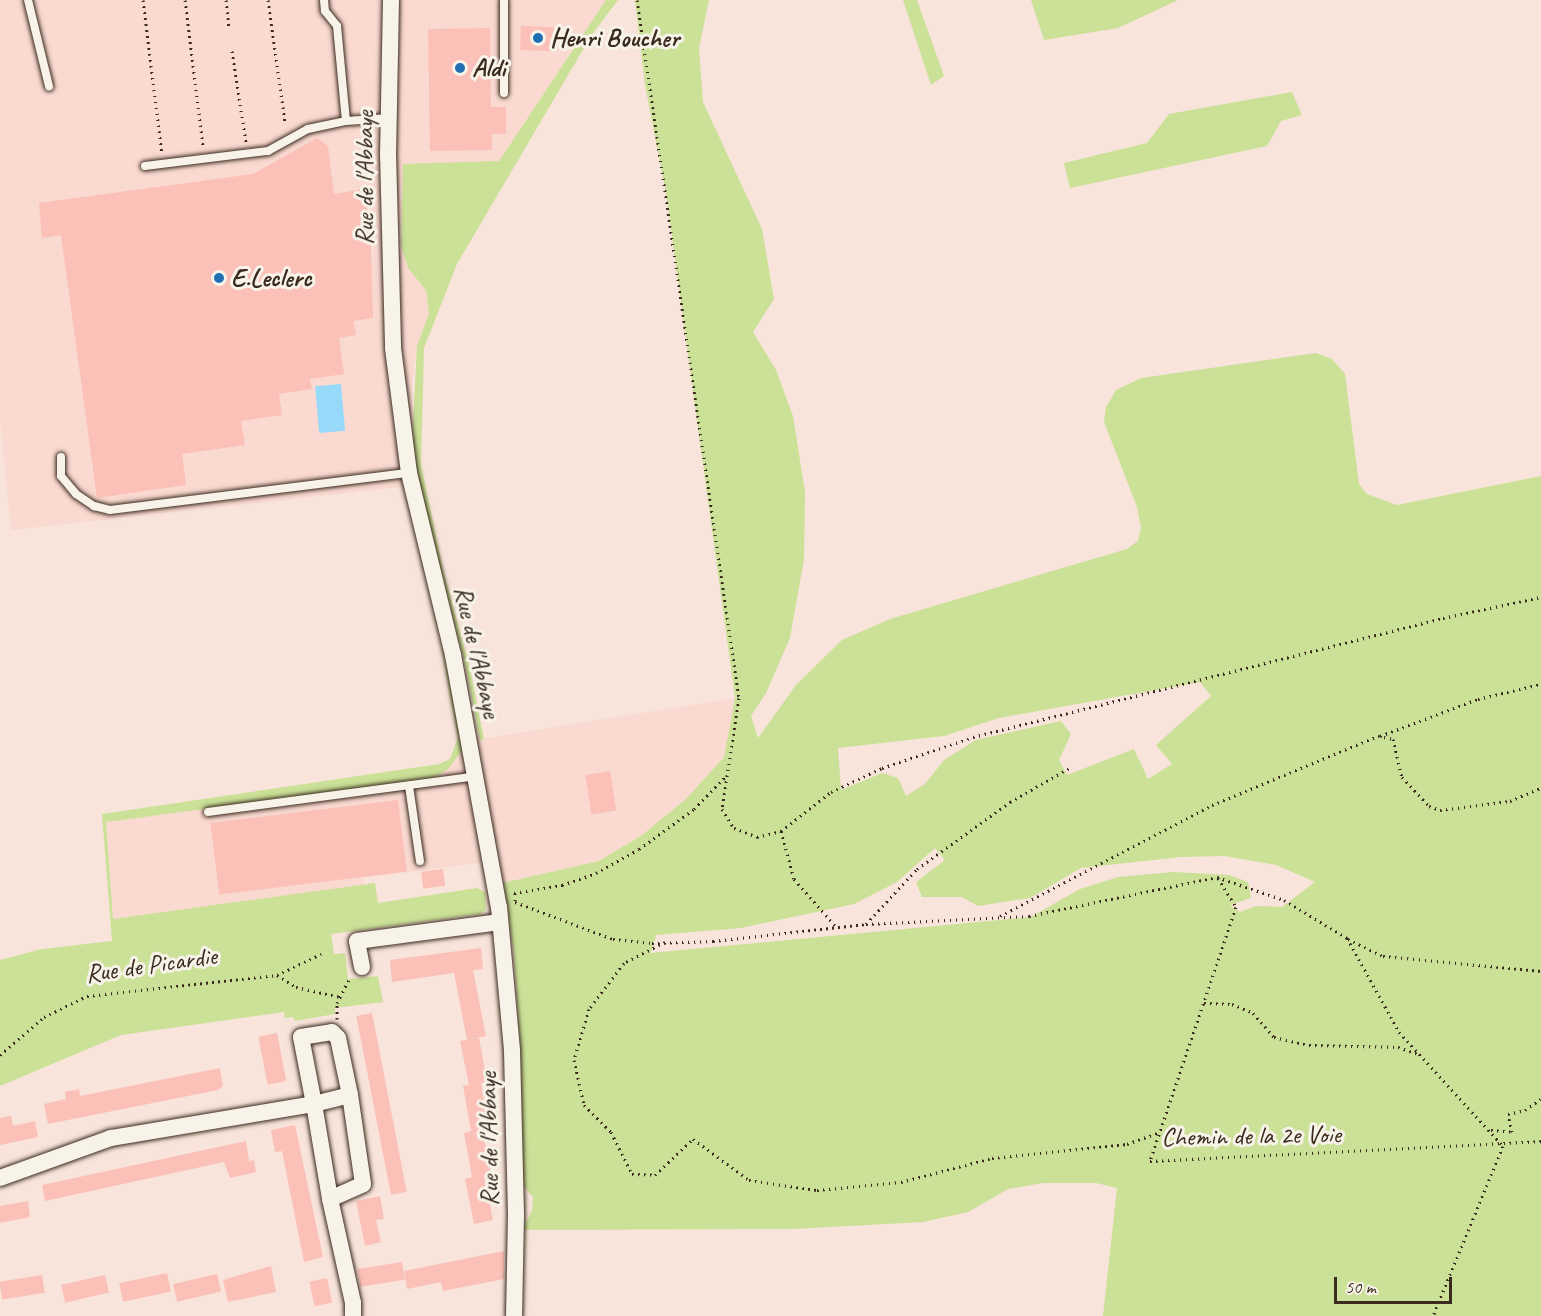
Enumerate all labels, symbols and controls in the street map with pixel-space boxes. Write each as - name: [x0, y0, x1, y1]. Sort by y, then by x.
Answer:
- place label: Henri Boucher: [550, 22, 678, 54]
- marker: Henri Boucher: [531, 31, 545, 45]
- place label: Aldi: [472, 52, 505, 84]
- marker: Aldi: [453, 61, 467, 75]
- street label: Rue de l'Abbaye: [349, 111, 381, 245]
- place label: E.Leclerc: [231, 262, 311, 294]
- marker: E.Leclerc: [212, 271, 226, 285]
- street label: Rue de l'Abbaye: [447, 583, 507, 721]
- street label: Rue de Picardie: [83, 940, 219, 990]
- street label: Rue de l'Abbaye: [472, 1072, 506, 1206]
- street label: Chemin de la 2e Voie: [1161, 1119, 1341, 1153]
- scale bar: [1337, 1265, 1456, 1303]
- text: 50 m: [1345, 1276, 1376, 1298]

